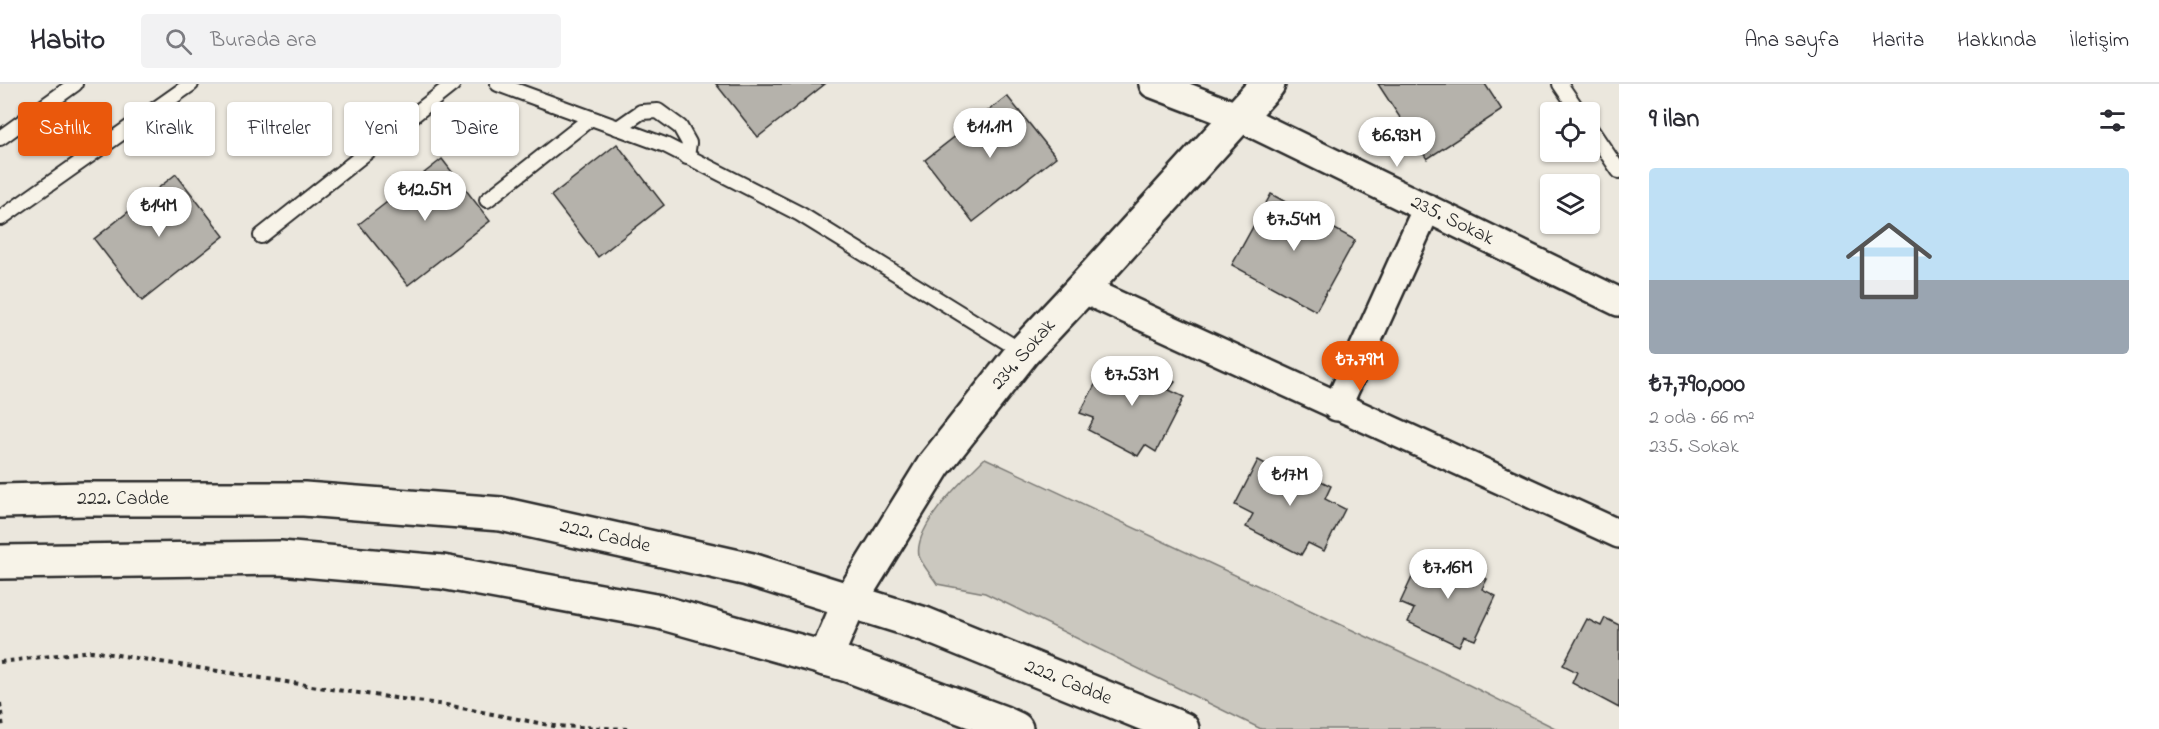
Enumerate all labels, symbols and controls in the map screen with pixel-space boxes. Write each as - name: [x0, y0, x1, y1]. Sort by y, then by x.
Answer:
- search box: [141, 14, 561, 68]
- text: Habito: [30, 21, 105, 62]
- icon: search: [162, 25, 195, 58]
- text: Burada ara: [210, 25, 317, 57]
- text: Ana sayfa: [1744, 26, 1839, 56]
- text: Harita: [1872, 26, 1924, 56]
- text: Hakkında: [1957, 26, 2037, 56]
- text: İletişim: [2070, 26, 2129, 56]
- text: 9 ilan: [1649, 101, 1699, 139]
- chip: Satılık: [18, 102, 112, 156]
- chip: Kiralık: [124, 102, 215, 156]
- chip: Filtreler: [227, 102, 332, 156]
- chip: Yeni: [344, 102, 419, 156]
- chip: Daire: [431, 102, 519, 156]
- map controls: [1540, 102, 1600, 234]
- button: locate: [1540, 102, 1600, 162]
- icon: filters: [2096, 104, 2129, 137]
- pin: ₺11.1M: [941, 108, 1039, 159]
- text: ₺11.1M: [967, 113, 1013, 142]
- pin: ₺6.93M: [1348, 117, 1446, 168]
- text: ₺6.93M: [1372, 122, 1422, 151]
- pin: ₺12.5M: [376, 171, 474, 222]
- button: layers: [1540, 174, 1600, 234]
- text: ₺12.5M: [398, 176, 452, 205]
- pin: ₺14M: [123, 187, 195, 238]
- street label: 235. Sokak: [1405, 188, 1499, 254]
- text: ₺14M: [141, 192, 177, 221]
- pin: ₺7.54M: [1245, 201, 1343, 252]
- text: ₺7.54M: [1267, 206, 1321, 235]
- icon: home: [1835, 207, 1943, 315]
- street label: 234. Sokak: [985, 313, 1063, 397]
- pin: ₺7.79M: [1311, 341, 1409, 392]
- text: ₺7.79M: [1336, 346, 1384, 375]
- pin: ₺7.53M: [1083, 356, 1181, 407]
- text: ₺7.53M: [1105, 361, 1159, 390]
- text: ₺7,790,000: [1649, 366, 1745, 404]
- text: 2 oda · 66 m²: [1649, 404, 1755, 433]
- text: 235. Sokak: [1649, 433, 1739, 462]
- pin: ₺17M: [1254, 456, 1326, 507]
- text: ₺17M: [1272, 461, 1308, 490]
- street label: 222. Cadde: [77, 485, 169, 514]
- street label: 222. Cadde: [557, 513, 653, 561]
- pin: ₺7.16M: [1399, 549, 1497, 600]
- text: ₺7.16M: [1423, 554, 1473, 583]
- street label: 222. Cadde: [1020, 652, 1116, 714]

